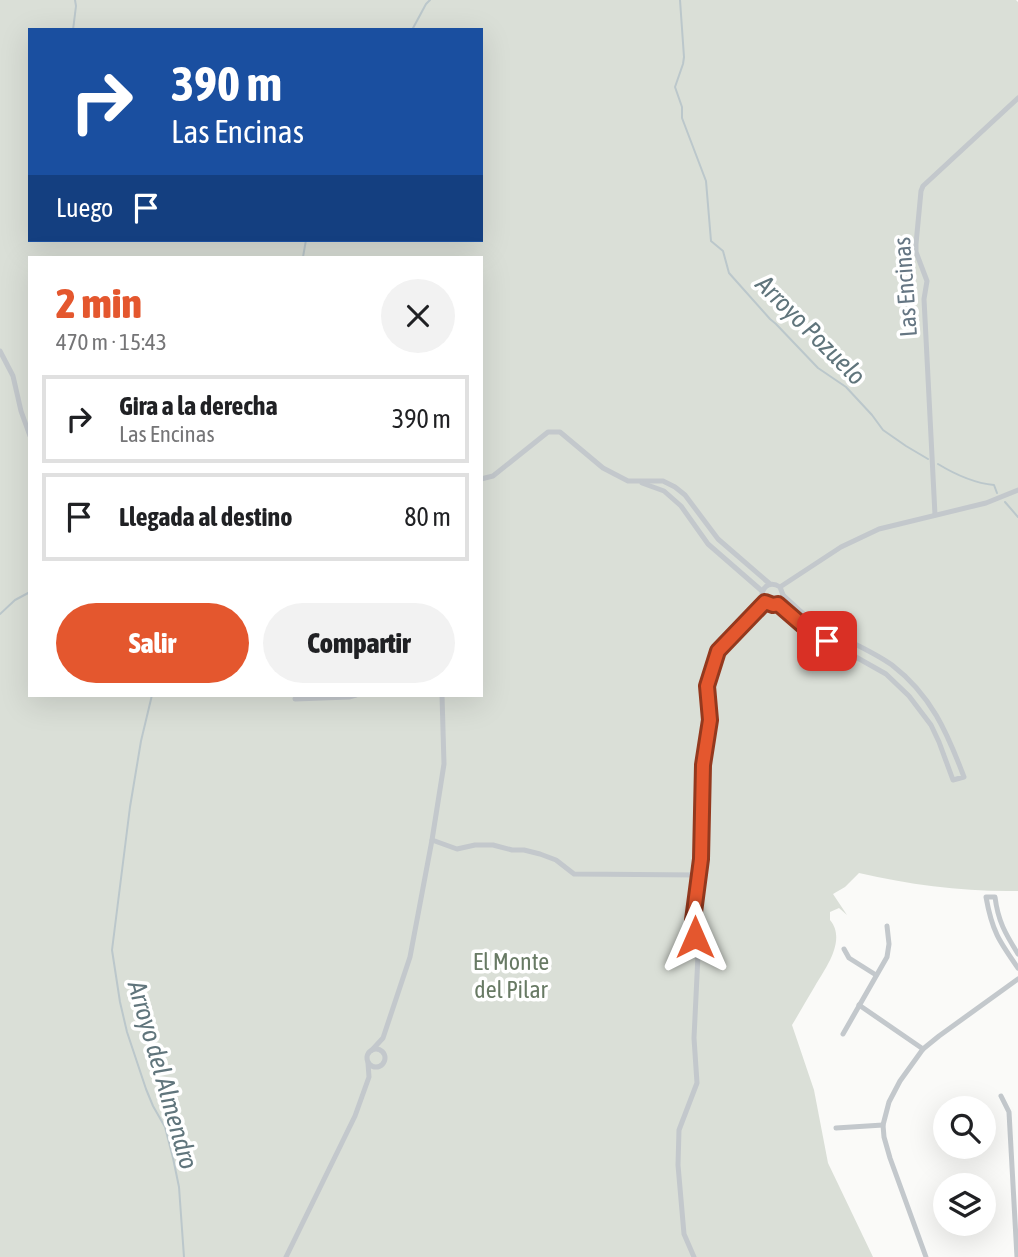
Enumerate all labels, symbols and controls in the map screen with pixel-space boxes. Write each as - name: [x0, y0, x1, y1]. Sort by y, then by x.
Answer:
- text: 390 m: [171, 55, 282, 111]
- icon: right: [56, 56, 147, 147]
- text: Las Encinas: [171, 113, 304, 150]
- icon: arrive: [127, 189, 165, 227]
- text: Luego: [56, 193, 113, 223]
- street label: Las Encinas: [888, 236, 922, 338]
- water label: Arroyo Pozuelo: [749, 268, 872, 391]
- text: 2 min: [56, 279, 142, 327]
- button: close: [381, 279, 455, 353]
- text: 470 m · 15:43: [56, 329, 167, 355]
- text: Gira a la derecha: [119, 391, 278, 421]
- icon: right: [60, 400, 98, 438]
- text: 390 m: [392, 404, 451, 434]
- text: Las Encinas: [119, 421, 215, 447]
- icon: arrive: [60, 498, 98, 536]
- text: Llegada al destino: [119, 502, 292, 532]
- text: 80 m: [404, 502, 451, 532]
- button: Salir: [56, 603, 249, 683]
- button: Compartir: [263, 603, 455, 683]
- pin: [797, 611, 857, 671]
- icon: arrive: [808, 622, 846, 660]
- position arrow: [658, 900, 732, 974]
- park label: El Monte del Pilar: [473, 948, 549, 1003]
- water label: Arroyo del Almendro: [122, 977, 204, 1173]
- map controls: [933, 1096, 996, 1236]
- button: search: [933, 1096, 996, 1159]
- button: layers: [933, 1173, 996, 1236]

